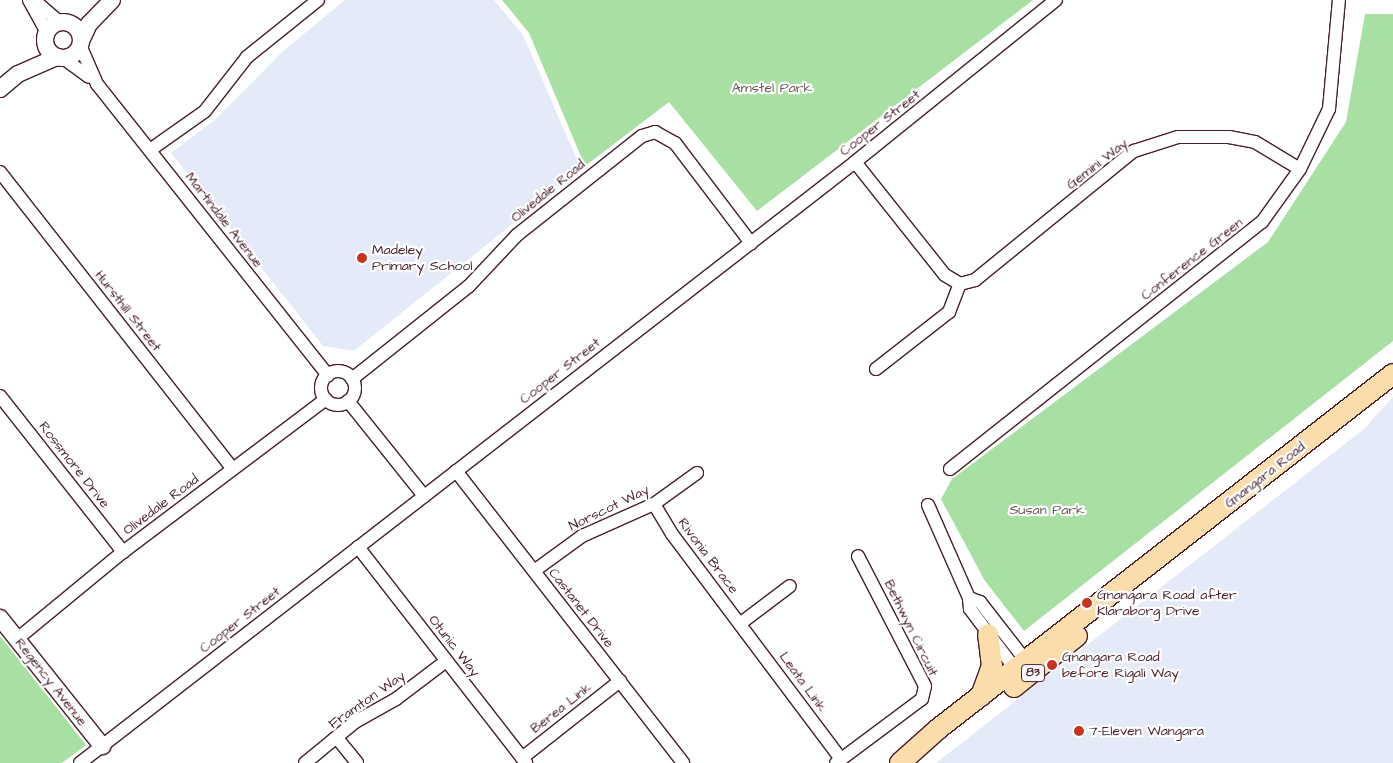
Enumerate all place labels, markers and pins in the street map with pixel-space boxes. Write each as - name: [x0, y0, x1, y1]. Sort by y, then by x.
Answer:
- place label: Madeley Primary School: [372, 242, 473, 274]
- marker: Madeley Primary School: [356, 252, 368, 264]
- place label: Gnangara Road after Klaraborg Drive: [1097, 587, 1237, 620]
- marker: Gnangara Road after Klaraborg Drive: [1081, 597, 1093, 609]
- place label: Gnangara Road before Rigali Way: [1062, 649, 1179, 682]
- marker: Gnangara Road before Rigali Way: [1046, 659, 1058, 671]
- place label: 7-Eleven Wangara: [1089, 723, 1204, 739]
- marker: 7-Eleven Wangara: [1073, 725, 1085, 737]

